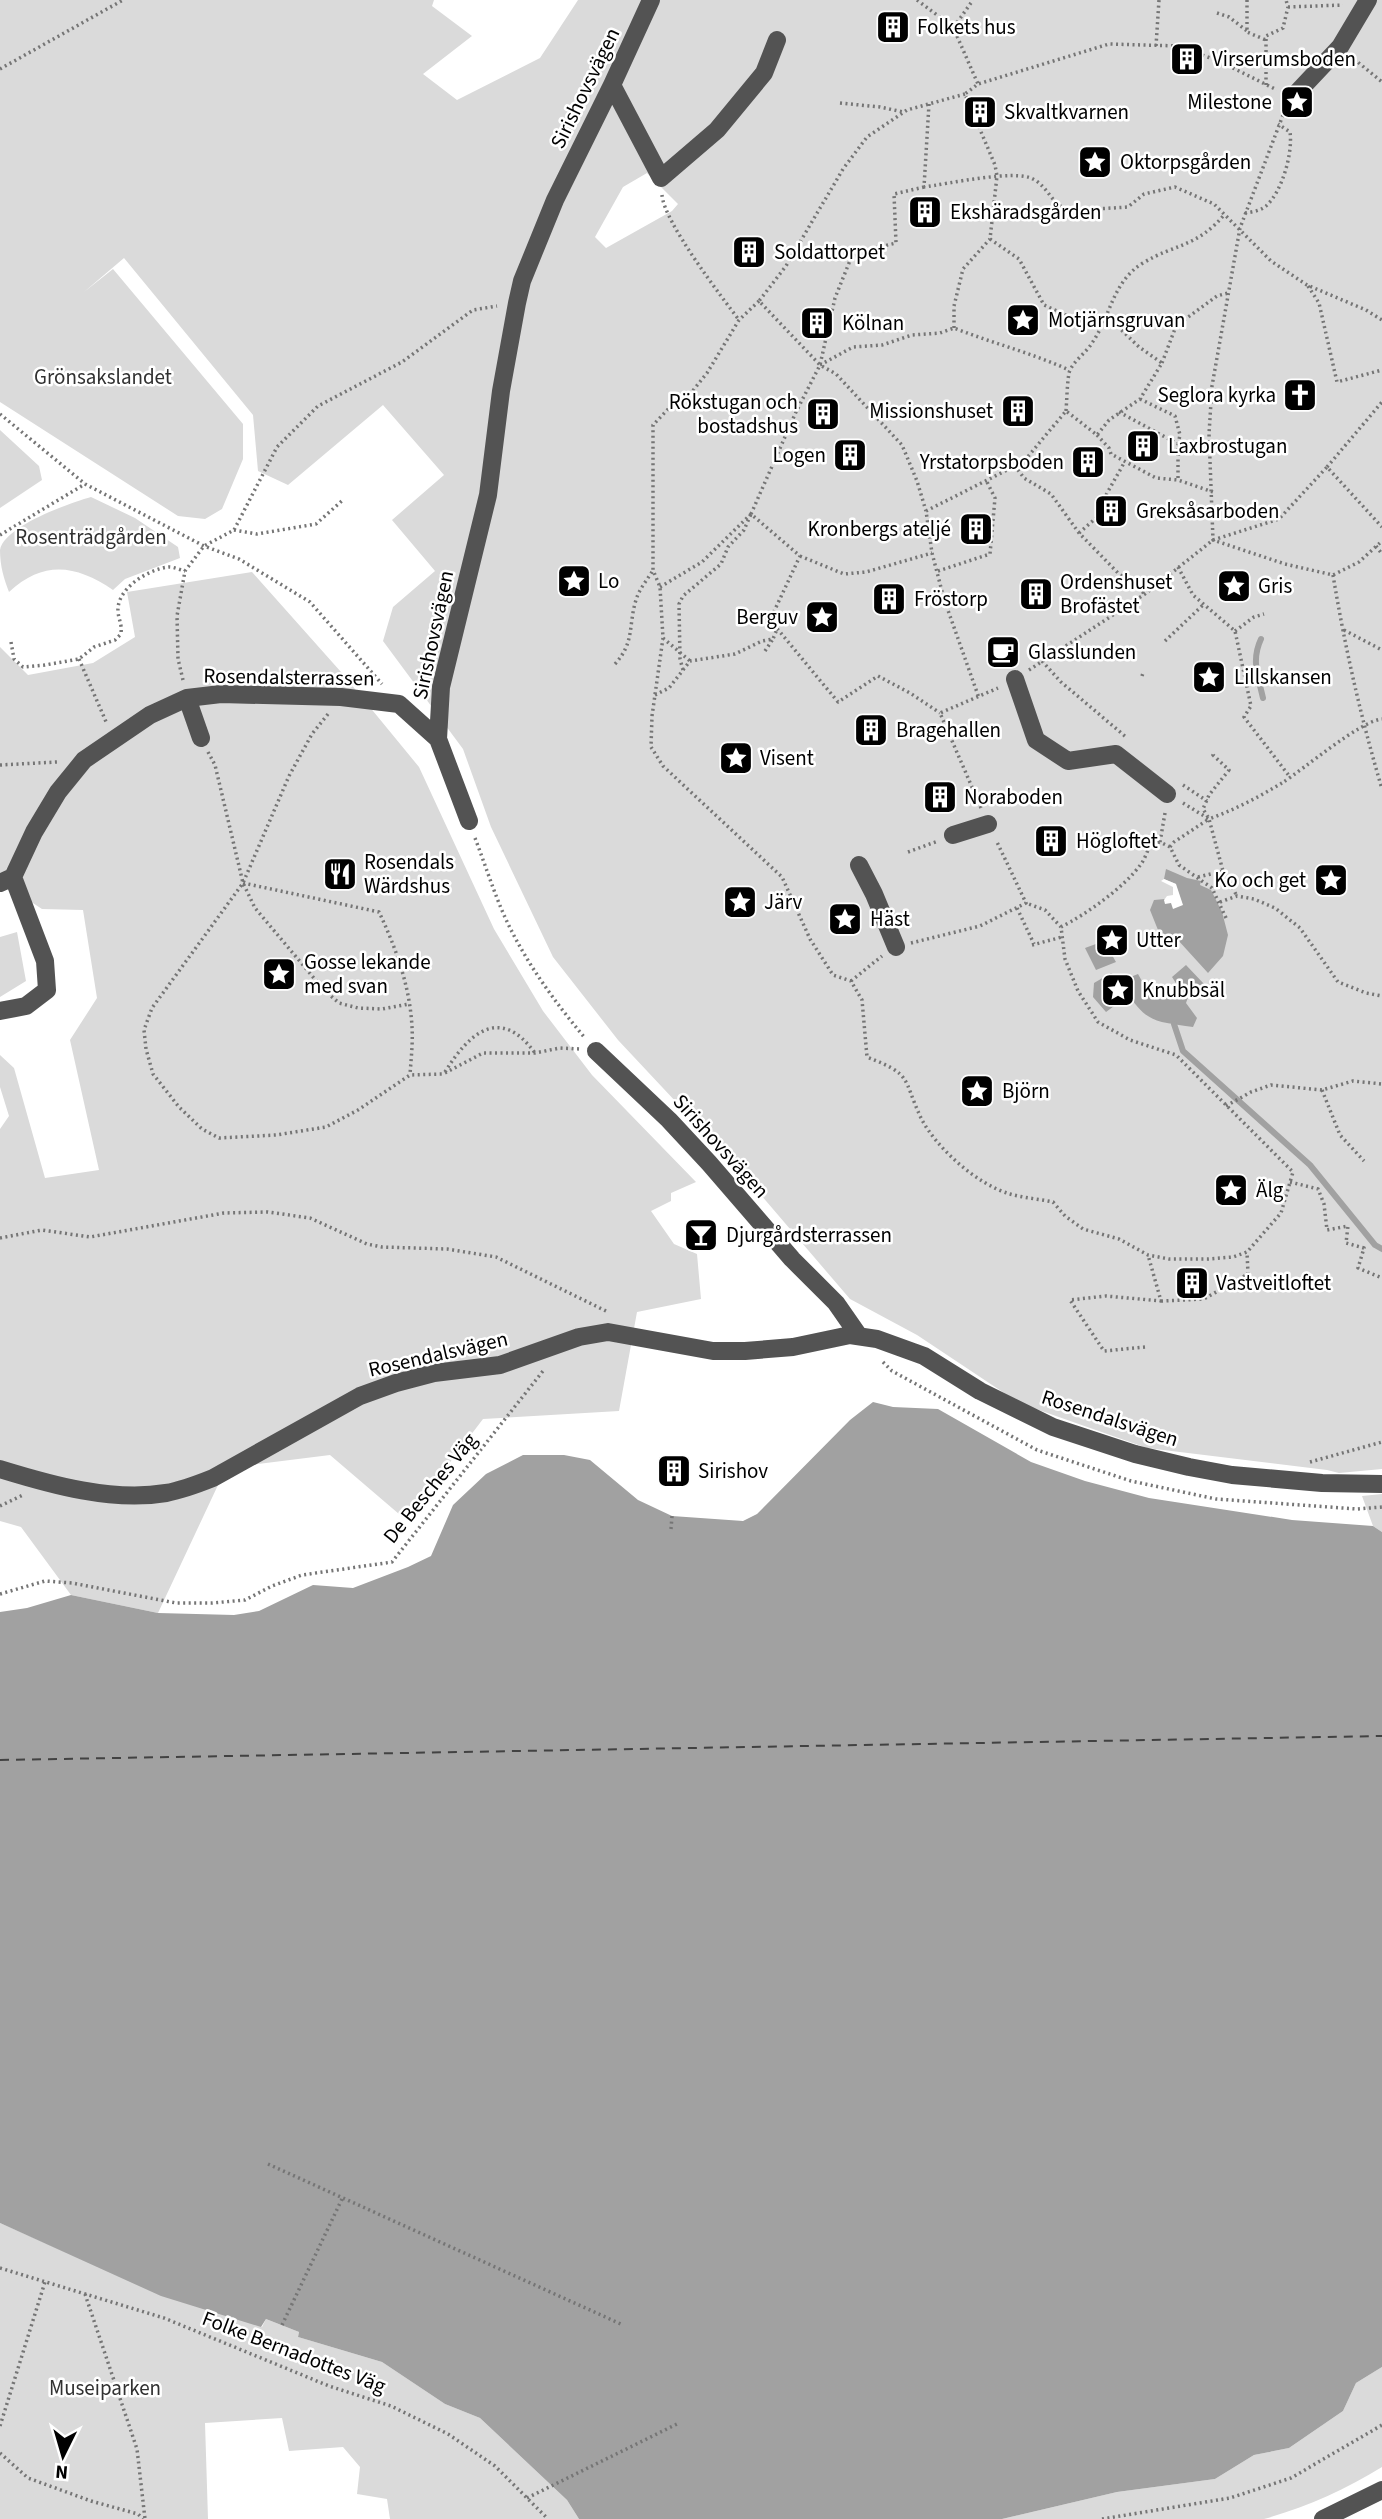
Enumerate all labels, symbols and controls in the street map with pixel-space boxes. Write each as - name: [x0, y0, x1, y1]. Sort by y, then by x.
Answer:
- building icon: Folkets hus: [874, 8, 912, 46]
- place label: Folkets hus: [917, 12, 1016, 42]
- street label: Sirishovsvägen: [543, 22, 627, 154]
- building icon: Virserumsboden: [1168, 40, 1206, 78]
- place label: Virserumsboden: [1212, 44, 1356, 74]
- place icon: Milestone: [1278, 83, 1316, 121]
- place label: Milestone: [1187, 87, 1272, 117]
- building icon: Skvaltkvarnen: [961, 93, 999, 131]
- place label: Skvaltkvarnen: [1004, 97, 1129, 127]
- place icon: Oktorpsgården: [1076, 143, 1114, 181]
- place label: Oktorpsgården: [1120, 147, 1251, 177]
- building icon: Ekshäradsgården: [906, 193, 944, 231]
- place label: Ekshäradsgården: [950, 197, 1102, 227]
- building icon: Soldattorpet: [730, 233, 768, 271]
- place label: Soldattorpet: [774, 237, 885, 267]
- place icon: Motjärnsgruvan: [1004, 301, 1042, 339]
- building icon: Kölnan: [798, 304, 836, 342]
- place label: Motjärnsgruvan: [1048, 305, 1185, 335]
- place label: Kölnan: [842, 308, 904, 338]
- park label: Grönsakslandet: [34, 362, 172, 392]
- church icon: Seglora kyrka: [1281, 376, 1319, 414]
- place label: Seglora kyrka: [1157, 380, 1276, 410]
- place label: Rökstugan och bostadshus: [669, 387, 798, 441]
- building icon: Missionshuset: [999, 392, 1037, 430]
- building icon: Rökstugan och bostadshus: [804, 395, 842, 433]
- place label: Missionshuset: [869, 396, 993, 426]
- building icon: Laxbrostugan: [1124, 427, 1162, 465]
- place label: Laxbrostugan: [1168, 431, 1287, 461]
- building icon: Logen: [831, 436, 869, 474]
- place label: Logen: [772, 440, 826, 470]
- building icon: Yrstatorpsboden: [1069, 443, 1107, 481]
- place label: Yrstatorpsboden: [919, 447, 1064, 477]
- building icon: Greksåsarboden: [1092, 492, 1130, 530]
- place label: Greksåsarboden: [1136, 496, 1279, 526]
- building icon: Kronbergs ateljé: [957, 510, 995, 548]
- place label: Kronbergs ateljé: [808, 514, 951, 544]
- park label: Rosenträdgården: [15, 522, 167, 552]
- place icon: Lo: [555, 562, 593, 600]
- place label: Lo: [598, 566, 619, 596]
- place label: Ordenshuset Brofästet: [1060, 567, 1172, 621]
- place icon: Gris: [1215, 567, 1253, 605]
- street label: Sirishovsvägen: [405, 568, 461, 702]
- place label: Gris: [1258, 571, 1292, 601]
- building icon: Ordenshuset Brofästet: [1017, 575, 1055, 613]
- building icon: Fröstorp: [870, 580, 908, 618]
- place label: Fröstorp: [914, 584, 988, 614]
- place icon: Berguv: [803, 598, 841, 636]
- place label: Berguv: [736, 602, 798, 632]
- cafe icon: Glasslunden: [984, 633, 1022, 671]
- place label: Glasslunden: [1028, 637, 1136, 667]
- place icon: Lillskansen: [1190, 658, 1228, 696]
- street label: Rosendalsterrassen: [203, 661, 375, 693]
- place label: Lillskansen: [1234, 662, 1332, 692]
- building icon: Bragehallen: [852, 711, 890, 749]
- place label: Bragehallen: [896, 715, 1001, 745]
- place icon: Visent: [717, 739, 755, 777]
- place label: Visent: [760, 743, 814, 773]
- building icon: Noraboden: [921, 778, 959, 816]
- place label: Noraboden: [964, 782, 1063, 812]
- building icon: Högloftet: [1032, 822, 1070, 860]
- place label: Högloftet: [1076, 826, 1158, 856]
- place label: Rosendals Wärdshus: [364, 847, 454, 901]
- restaurant icon: Rosendals Wärdshus: [321, 855, 359, 893]
- place icon: Ko och get: [1312, 861, 1350, 899]
- place label: Ko och get: [1214, 865, 1306, 895]
- place icon: Järv: [721, 883, 759, 921]
- place label: Järv: [764, 887, 802, 917]
- place icon: Häst: [826, 900, 864, 938]
- place label: Häst: [870, 904, 910, 934]
- place icon: Utter: [1093, 921, 1131, 959]
- place label: Utter: [1136, 925, 1181, 955]
- place label: Gosse lekande med svan: [304, 947, 431, 1001]
- place icon: Gosse lekande med svan: [260, 955, 298, 993]
- place icon: Knubbsäl: [1099, 971, 1137, 1009]
- place label: Knubbsäl: [1142, 975, 1225, 1005]
- place icon: Björn: [958, 1072, 996, 1110]
- place label: Björn: [1002, 1076, 1050, 1106]
- street label: Sirishovsvägen: [666, 1087, 776, 1205]
- place icon: Älg: [1212, 1171, 1250, 1209]
- place label: Älg: [1256, 1175, 1284, 1205]
- bar icon: Djurgårdsterrassen: [682, 1216, 720, 1254]
- place label: Djurgårdsterrassen: [726, 1220, 892, 1250]
- building icon: Vastveitloftet: [1173, 1264, 1211, 1302]
- place label: Vastveitloftet: [1216, 1268, 1331, 1298]
- street label: Rosendalsvägen: [365, 1323, 511, 1385]
- street label: Rosendalsvägen: [1038, 1382, 1182, 1454]
- street label: De Besches Väg: [376, 1426, 484, 1550]
- building icon: Sirishov: [655, 1452, 693, 1490]
- place label: Sirishov: [698, 1456, 768, 1486]
- street label: Folke Bernadottes Väg: [198, 2303, 391, 2401]
- park label: Museiparken: [49, 2373, 161, 2403]
- north arrow: [28, 2421, 98, 2491]
- text: N: [54, 2457, 69, 2485]

